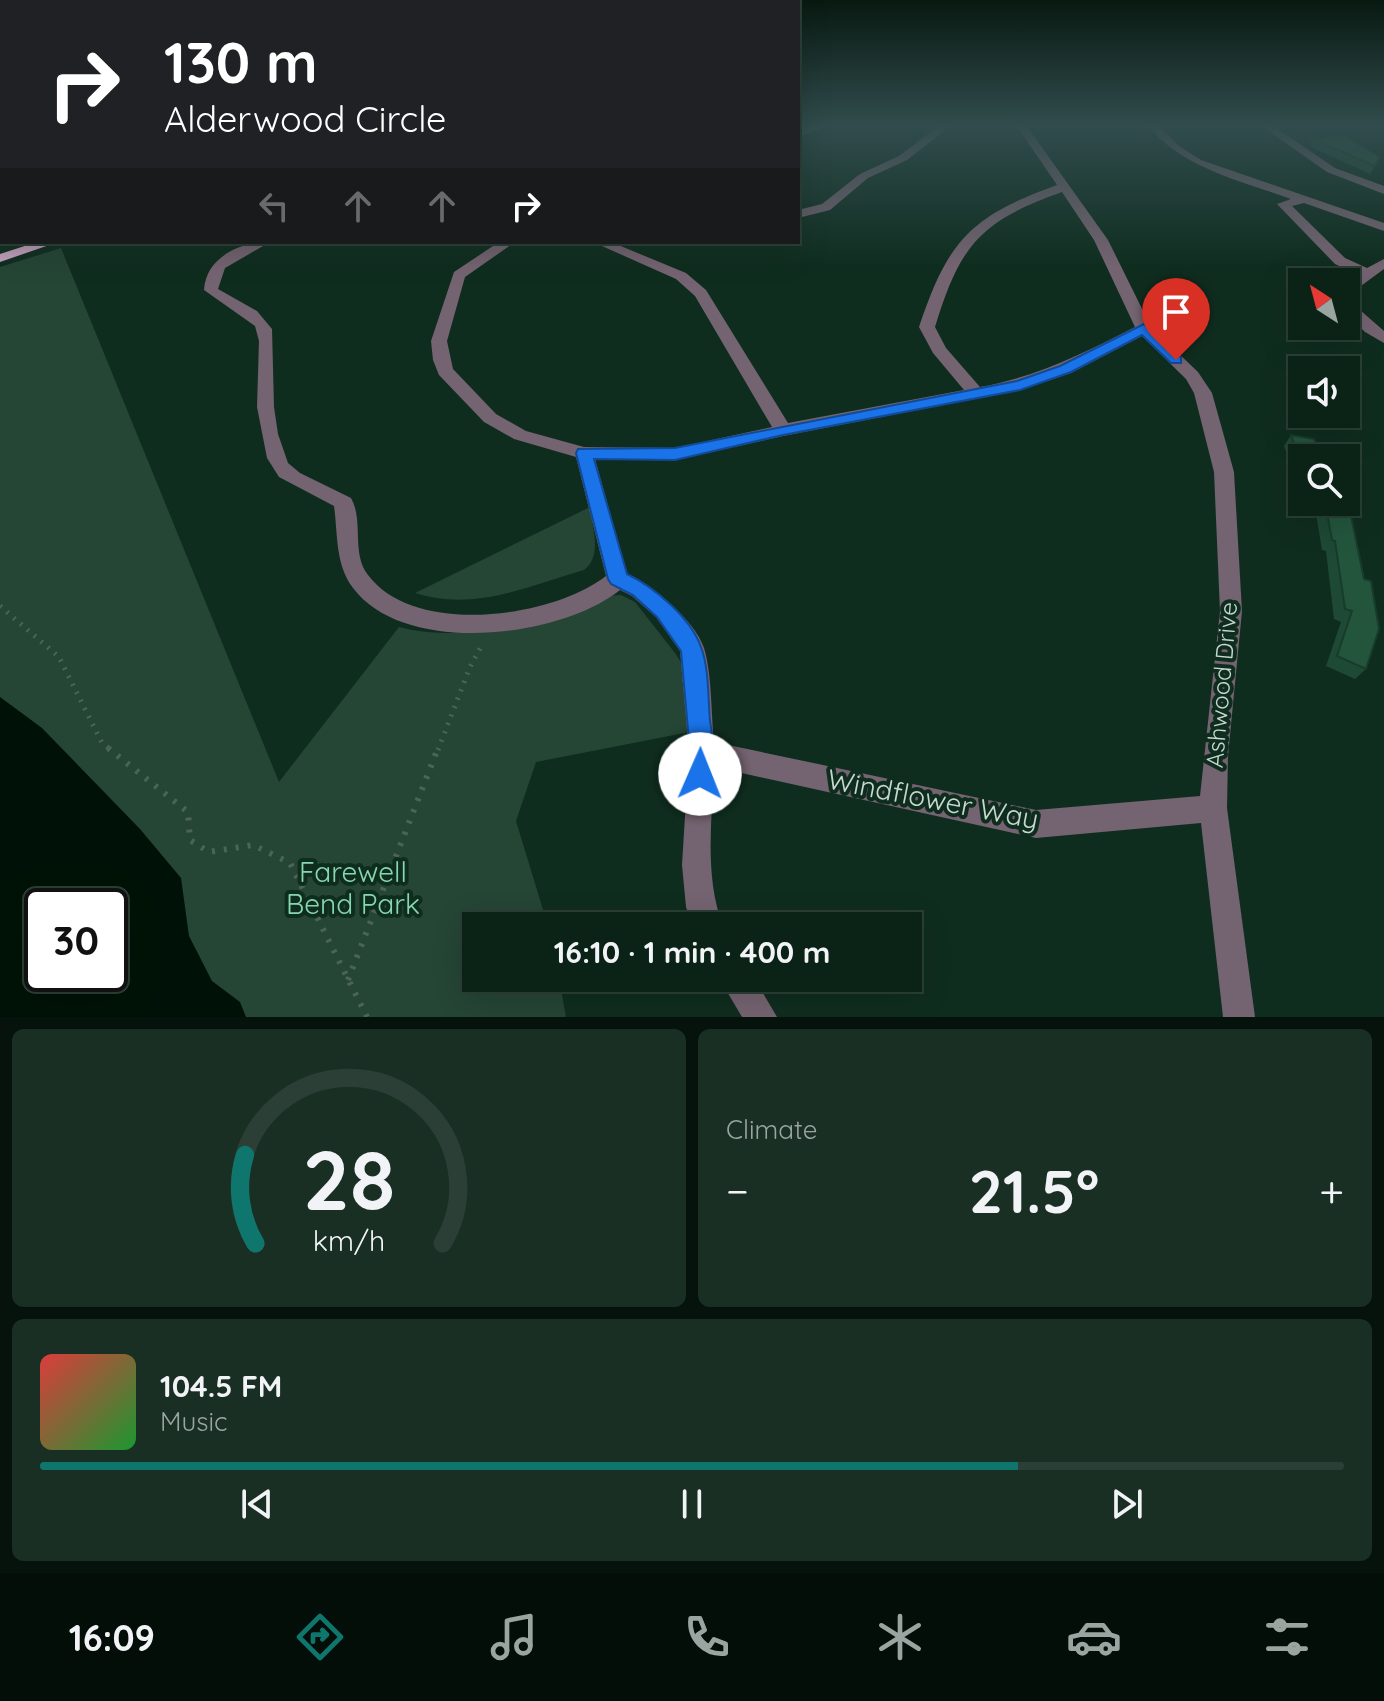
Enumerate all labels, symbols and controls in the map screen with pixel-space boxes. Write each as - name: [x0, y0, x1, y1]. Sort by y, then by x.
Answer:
- text: 130 m: [164, 27, 318, 97]
- icon: right: [32, 32, 136, 136]
- text: Alderwood Circle: [164, 96, 446, 141]
- icon: left: [252, 184, 296, 228]
- icon: ahead: [336, 184, 380, 228]
- icon: ahead: [420, 184, 464, 228]
- icon: right: [504, 184, 548, 228]
- north arrow: [1288, 268, 1360, 340]
- map controls: [1288, 268, 1360, 516]
- pin: [1142, 278, 1210, 360]
- icon: arrive: [1154, 290, 1198, 334]
- button: sound: [1288, 356, 1360, 428]
- button: search: [1288, 444, 1360, 516]
- street label: Ashwood Drive: [1199, 601, 1243, 769]
- position arrow: [658, 732, 742, 816]
- street label: Windflower Way: [824, 761, 1042, 836]
- park label: Farewell Bend Park: [286, 854, 420, 921]
- speed limit sign: 30: [24, 888, 128, 992]
- text: 16:10 · 1 min · 400 m: [554, 933, 830, 971]
- text: Climate: [726, 1113, 817, 1146]
- text: 28: [303, 1127, 395, 1231]
- text: 21.5°: [969, 1153, 1099, 1228]
- text: −: [726, 1163, 749, 1218]
- text: +: [1319, 1163, 1344, 1218]
- text: km/h: [313, 1222, 385, 1258]
- text: 104.5 FM: [160, 1367, 282, 1405]
- text: Music: [160, 1405, 228, 1438]
- icon: previous: [235, 1482, 279, 1526]
- icon: pause: [670, 1482, 714, 1526]
- icon: next: [1105, 1482, 1149, 1526]
- icon: directions: [292, 1609, 348, 1665]
- icon: music: [486, 1609, 542, 1665]
- icon: phone: [679, 1609, 735, 1665]
- icon: climate: [872, 1609, 928, 1665]
- icon: car: [1066, 1609, 1122, 1665]
- icon: filters: [1259, 1609, 1315, 1665]
- text: 16:09: [69, 1615, 155, 1660]

